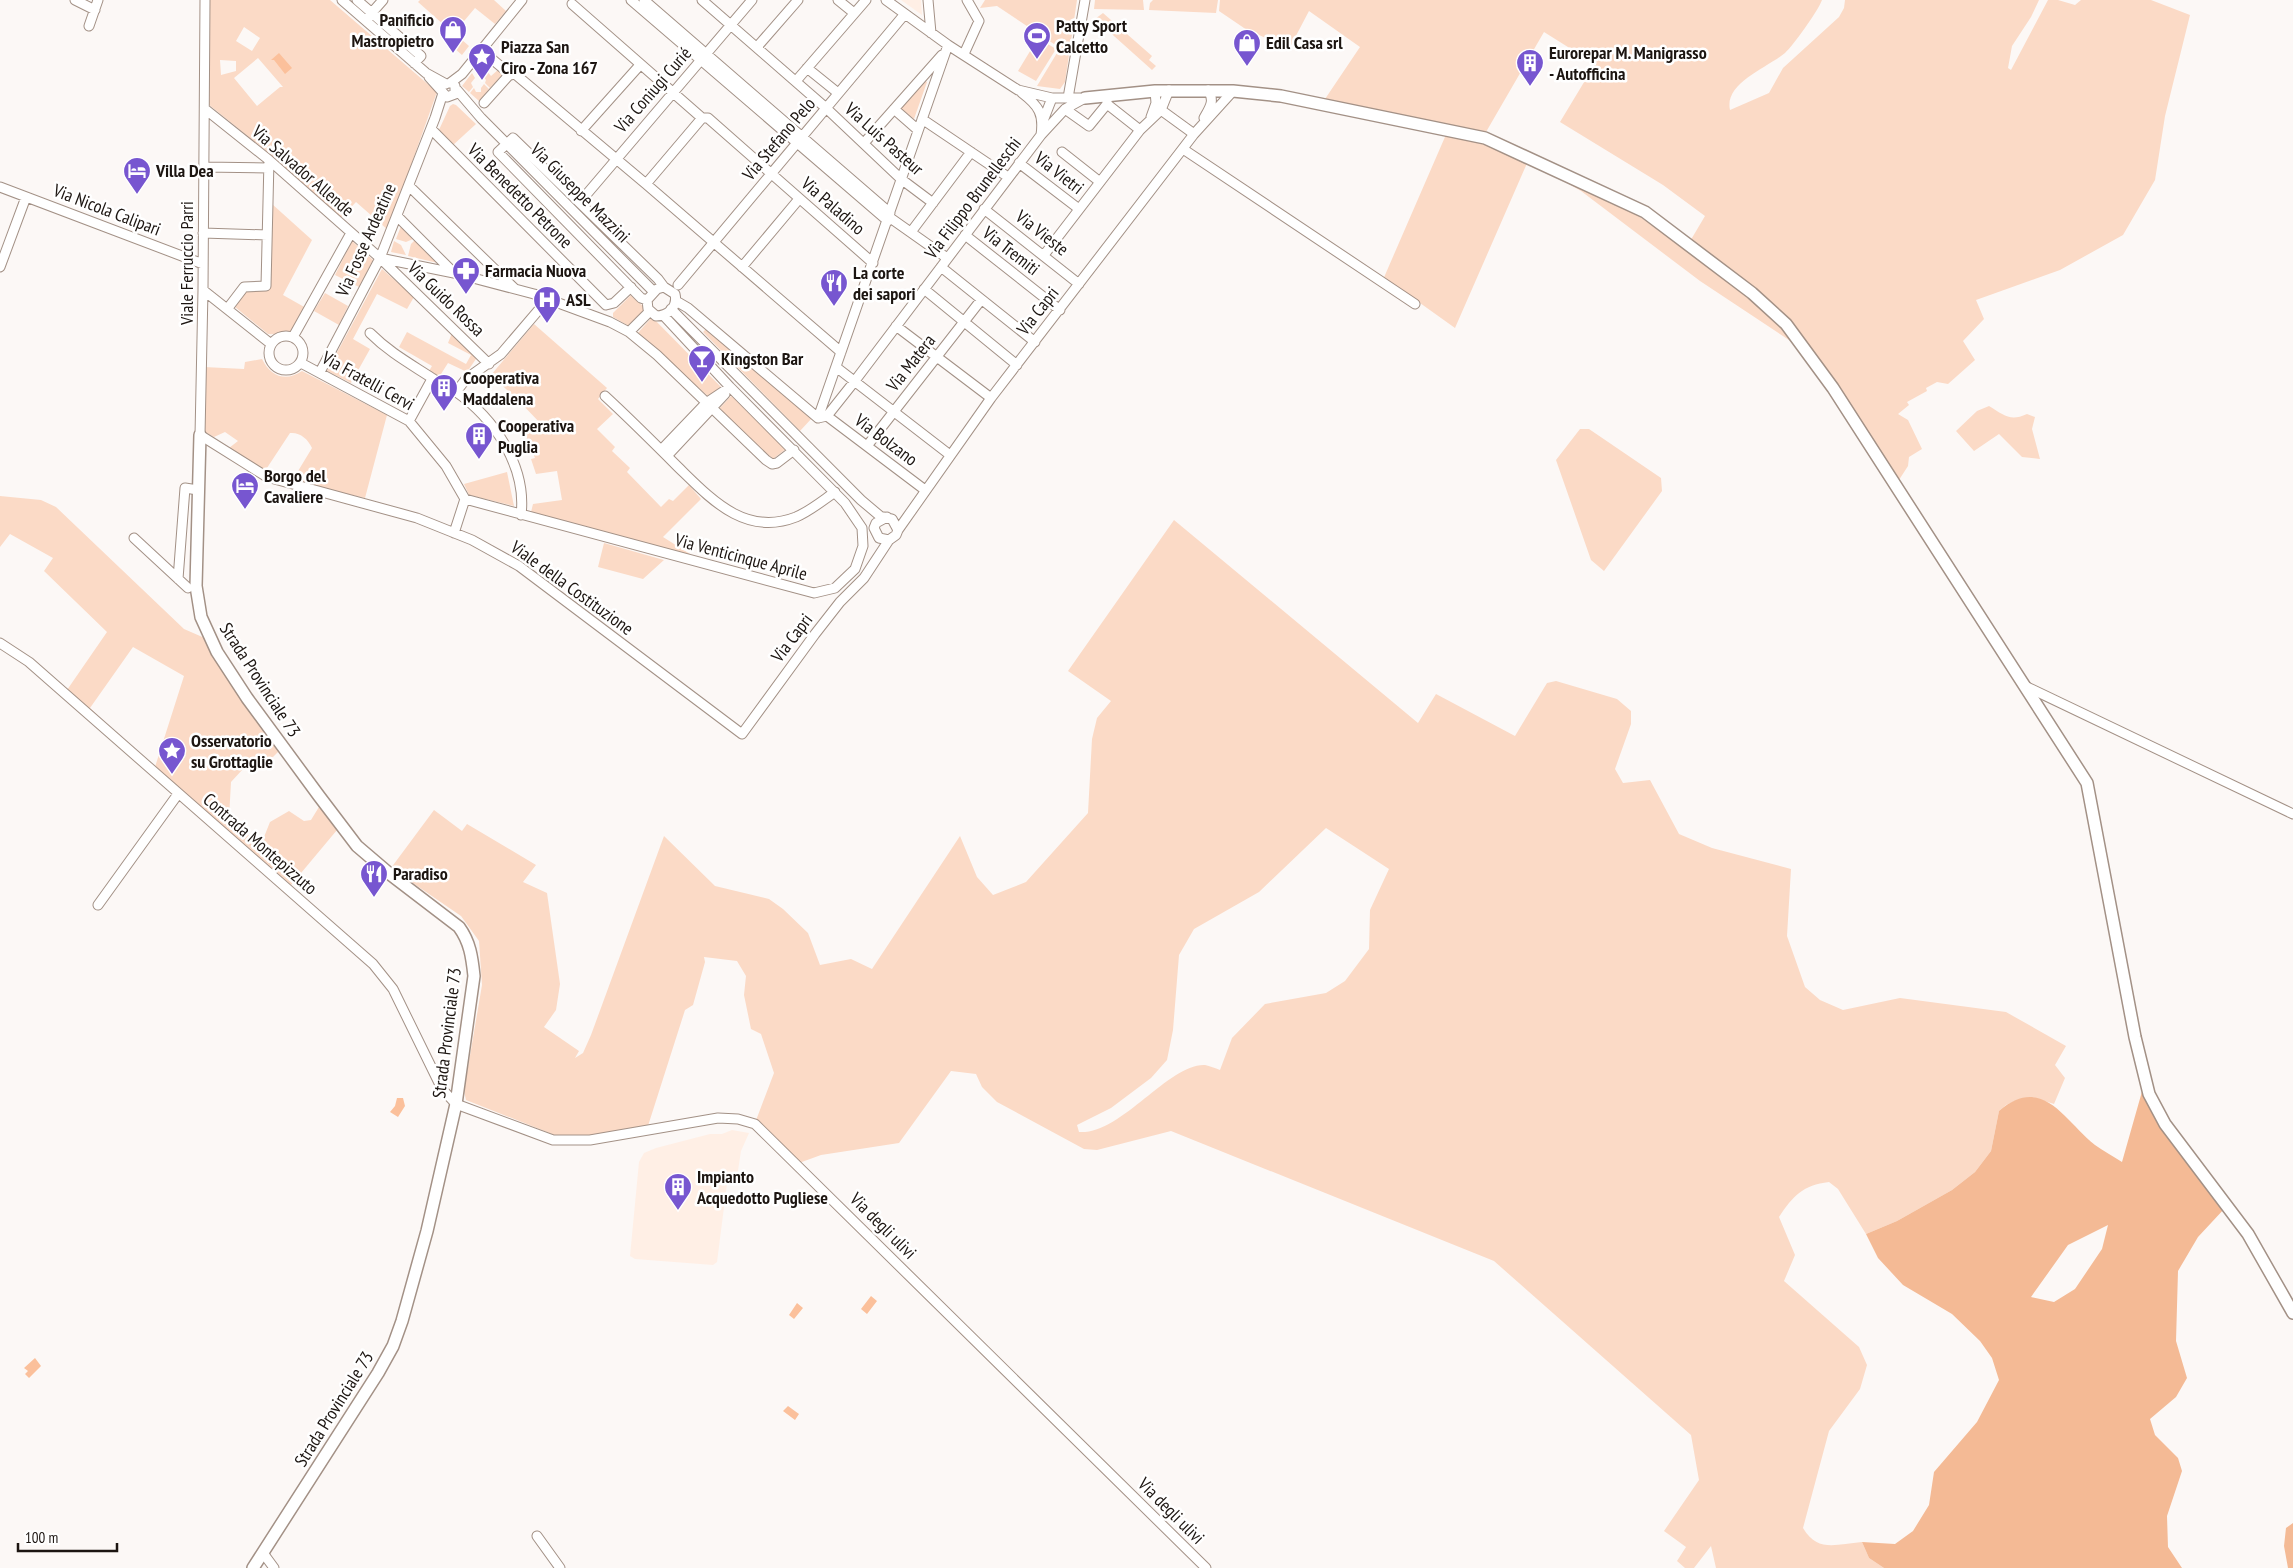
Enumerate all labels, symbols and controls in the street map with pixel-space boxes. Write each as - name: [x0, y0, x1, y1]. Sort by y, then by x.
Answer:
- place label: Panificio Mastropietro: [351, 8, 434, 52]
- place label: Patty Sport Calcetto: [1056, 14, 1128, 58]
- shop icon: Panificio Mastropietro: [438, 15, 468, 54]
- sports icon: Patty Sport Calcetto: [1022, 21, 1052, 60]
- shop icon: Edil Casa srl: [1232, 28, 1262, 67]
- place label: Edil Casa srl: [1266, 31, 1343, 54]
- place label: Piazza San Ciro - Zona 167: [501, 35, 598, 79]
- place label: Eurorepar M. Manigrasso - Autofficina: [1549, 41, 1707, 85]
- place icon: Piazza San Ciro - Zona 167: [467, 42, 497, 81]
- street label: Via Coniugi Curié: [609, 42, 696, 138]
- building icon: Eurorepar M. Manigrasso - Autofficina: [1515, 48, 1545, 87]
- street label: Via Stefano Pelo: [737, 92, 820, 186]
- street label: Via Luis Pasteur: [839, 97, 928, 180]
- street label: Via Salvador Allende: [247, 119, 359, 221]
- street label: Via Filippo Brunelleschi: [919, 132, 1026, 264]
- street label: Via Giuseppe Mazzini: [525, 137, 635, 247]
- street label: Via Benedetto Petrone: [462, 138, 578, 253]
- street label: Via Vietri: [1029, 146, 1089, 199]
- hotel icon: Villa Dea: [122, 156, 152, 195]
- place label: Villa Dea: [155, 159, 214, 182]
- street label: Via Paladino: [796, 171, 870, 240]
- street label: Via Nicola Calipari: [49, 178, 164, 241]
- street label: Via Fosse Ardeatine: [330, 180, 401, 301]
- street label: Viale Ferruccio Parri: [175, 201, 198, 326]
- street label: Via Vieste: [1010, 204, 1073, 260]
- street label: Via Tremiti: [977, 221, 1044, 280]
- street label: Via Guido Rossa: [402, 256, 490, 341]
- pharmacy icon: Farmacia Nuova: [451, 256, 481, 295]
- place label: Farmacia Nuova: [485, 259, 586, 282]
- place label: La corte dei sapori: [853, 261, 916, 305]
- restaurant icon: La corte dei sapori: [819, 268, 849, 307]
- street label: Via Capri: [1011, 282, 1064, 340]
- hospital icon: ASL: [532, 285, 562, 324]
- place label: ASL: [565, 288, 591, 311]
- street label: Via Matera: [881, 329, 940, 397]
- bar icon: Kingston Bar: [687, 344, 717, 383]
- street label: Via Fratelli Cervi: [317, 345, 418, 415]
- place label: Kingston Bar: [721, 347, 804, 370]
- place label: Cooperativa Maddalena: [463, 366, 539, 410]
- building icon: Cooperativa Maddalena: [429, 373, 459, 412]
- street label: Via Bolzano: [849, 408, 923, 471]
- place label: Cooperativa Puglia: [498, 414, 574, 458]
- building icon: Cooperativa Puglia: [464, 421, 494, 460]
- place label: Borgo del Cavaliere: [264, 464, 326, 508]
- hotel icon: Borgo del Cavaliere: [230, 471, 260, 510]
- street label: Via Venticinque Aprile: [672, 528, 810, 585]
- street label: Viale della Costituzione: [506, 535, 638, 640]
- street label: Via Capri: [765, 609, 817, 667]
- street label: Strada Provinciale 73: [215, 618, 306, 741]
- place label: Osservatorio su Grottaglie: [191, 729, 273, 773]
- place icon: Osservatorio su Grottaglie: [157, 736, 187, 775]
- street label: Contrada Montepizzuto: [199, 788, 322, 900]
- restaurant icon: Paradiso: [359, 859, 389, 898]
- place label: Paradiso: [393, 862, 448, 885]
- street label: Strada Provinciale 73: [427, 966, 466, 1100]
- place label: Impianto Acquedotto Pugliese: [696, 1165, 828, 1209]
- building icon: Impianto Acquedotto Pugliese: [663, 1172, 693, 1211]
- street label: Via degli ulivi: [845, 1187, 921, 1264]
- street label: Strada Provinciale 73: [289, 1347, 378, 1471]
- street label: Via degli ulivi: [1133, 1472, 1209, 1549]
- scale bar: [18, 1520, 116, 1552]
- text: 100 m: [25, 1528, 58, 1547]

